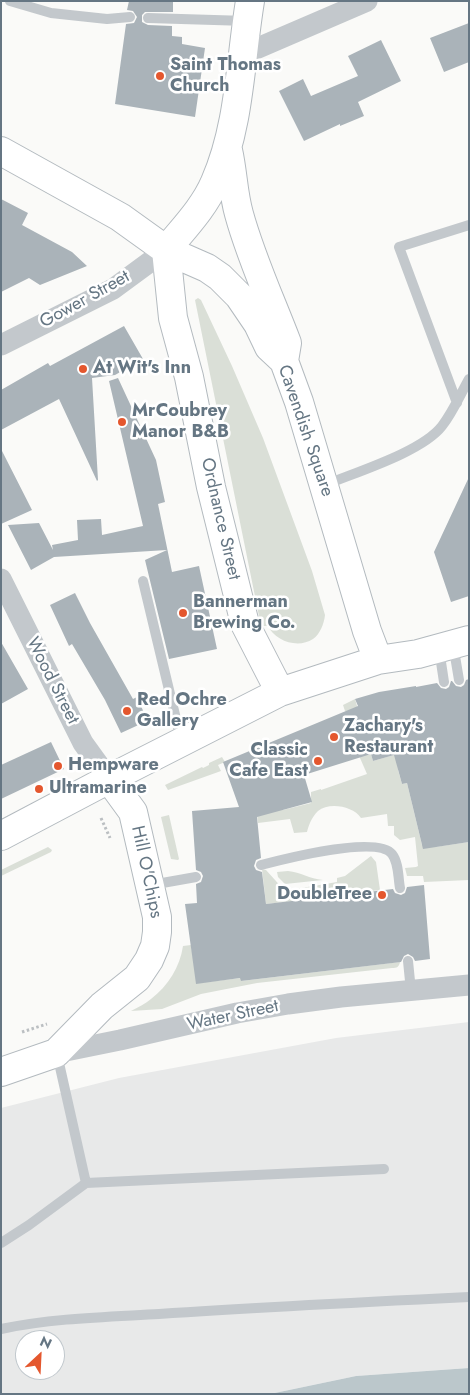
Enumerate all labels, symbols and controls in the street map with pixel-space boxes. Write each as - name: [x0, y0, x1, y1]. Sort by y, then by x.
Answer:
- place label: Saint Thomas Church: [170, 55, 281, 98]
- marker: Saint Thomas Church: [154, 70, 166, 82]
- street label: Gower Street: [36, 266, 134, 334]
- place label: At Wit's Inn: [93, 358, 191, 380]
- street label: Cavendish Square: [272, 362, 338, 500]
- marker: At Wit's Inn: [77, 363, 89, 375]
- place label: MrCoubrey Manor B&B: [132, 401, 229, 444]
- marker: MrCoubrey Manor B&B: [116, 416, 128, 428]
- street label: Ordnance Street: [195, 456, 245, 582]
- place label: Bannerman Brewing Co.: [193, 592, 296, 634]
- marker: Bannerman Brewing Co.: [177, 607, 189, 619]
- street label: Wood Street: [21, 634, 83, 728]
- place label: Red Ochre Gallery: [137, 690, 227, 732]
- marker: Red Ochre Gallery: [121, 705, 133, 717]
- place label: Zachary's Restaurant: [344, 716, 433, 759]
- marker: Zachary's Restaurant: [328, 731, 340, 743]
- place label: Classic Cafe East: [229, 740, 308, 782]
- place label: Hempware: [68, 755, 159, 777]
- marker: Classic Cafe East: [312, 755, 324, 767]
- marker: Hempware: [52, 760, 64, 772]
- place label: Ultramarine: [49, 778, 147, 800]
- marker: Ultramarine: [33, 783, 45, 795]
- street label: Hill O'Chips: [126, 824, 166, 920]
- place label: DoubleTree: [277, 884, 372, 906]
- marker: DoubleTree: [376, 889, 388, 901]
- street label: Water Street: [185, 996, 281, 1036]
- north arrow: [15, 1330, 65, 1380]
- text: N: [37, 1331, 55, 1354]

